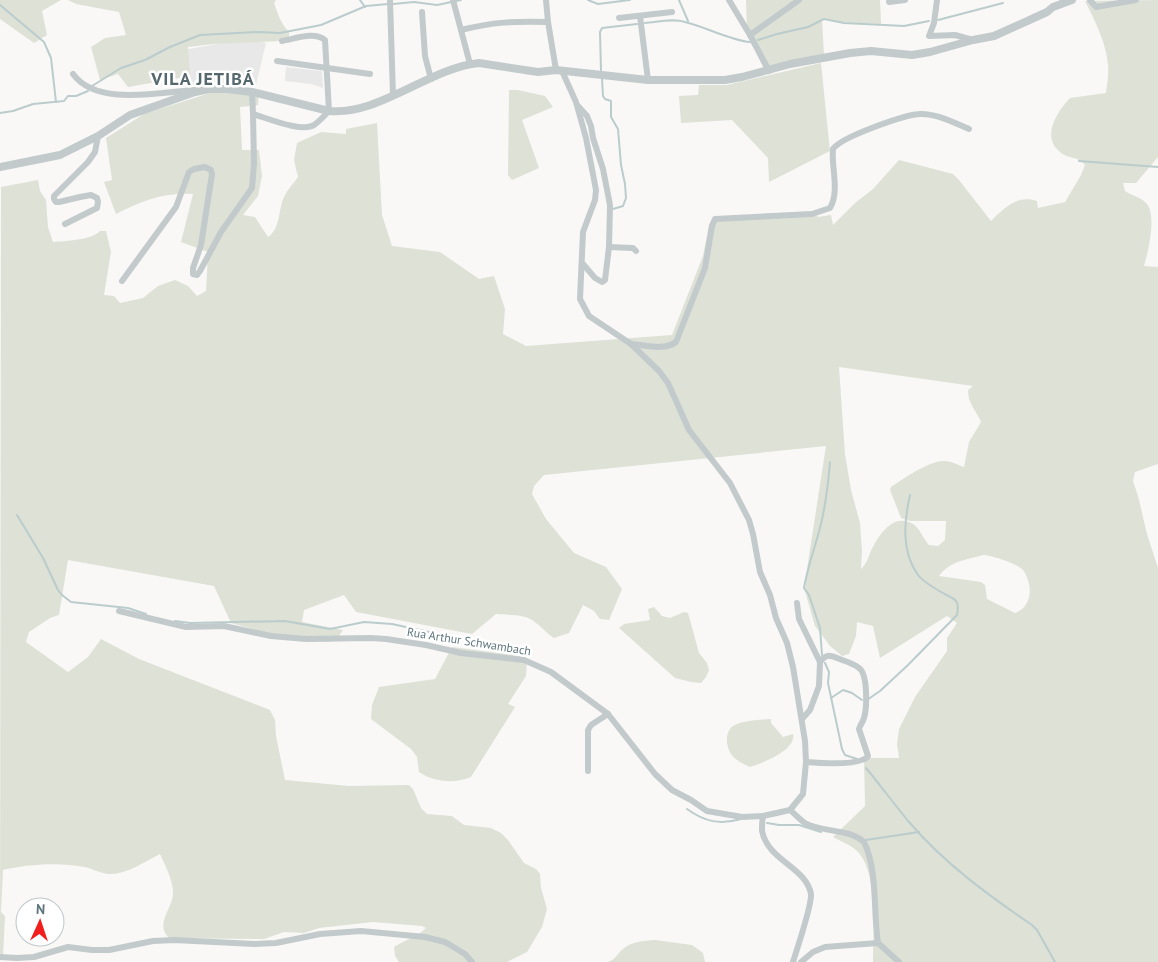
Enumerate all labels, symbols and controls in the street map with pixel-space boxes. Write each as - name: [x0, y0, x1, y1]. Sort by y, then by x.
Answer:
- district label: VILA JETIBÁ: [150, 67, 255, 90]
- street label: Rua Arthur Schwambach: [406, 624, 532, 658]
- north arrow: [15, 897, 65, 947]
- text: N: [36, 900, 46, 918]

